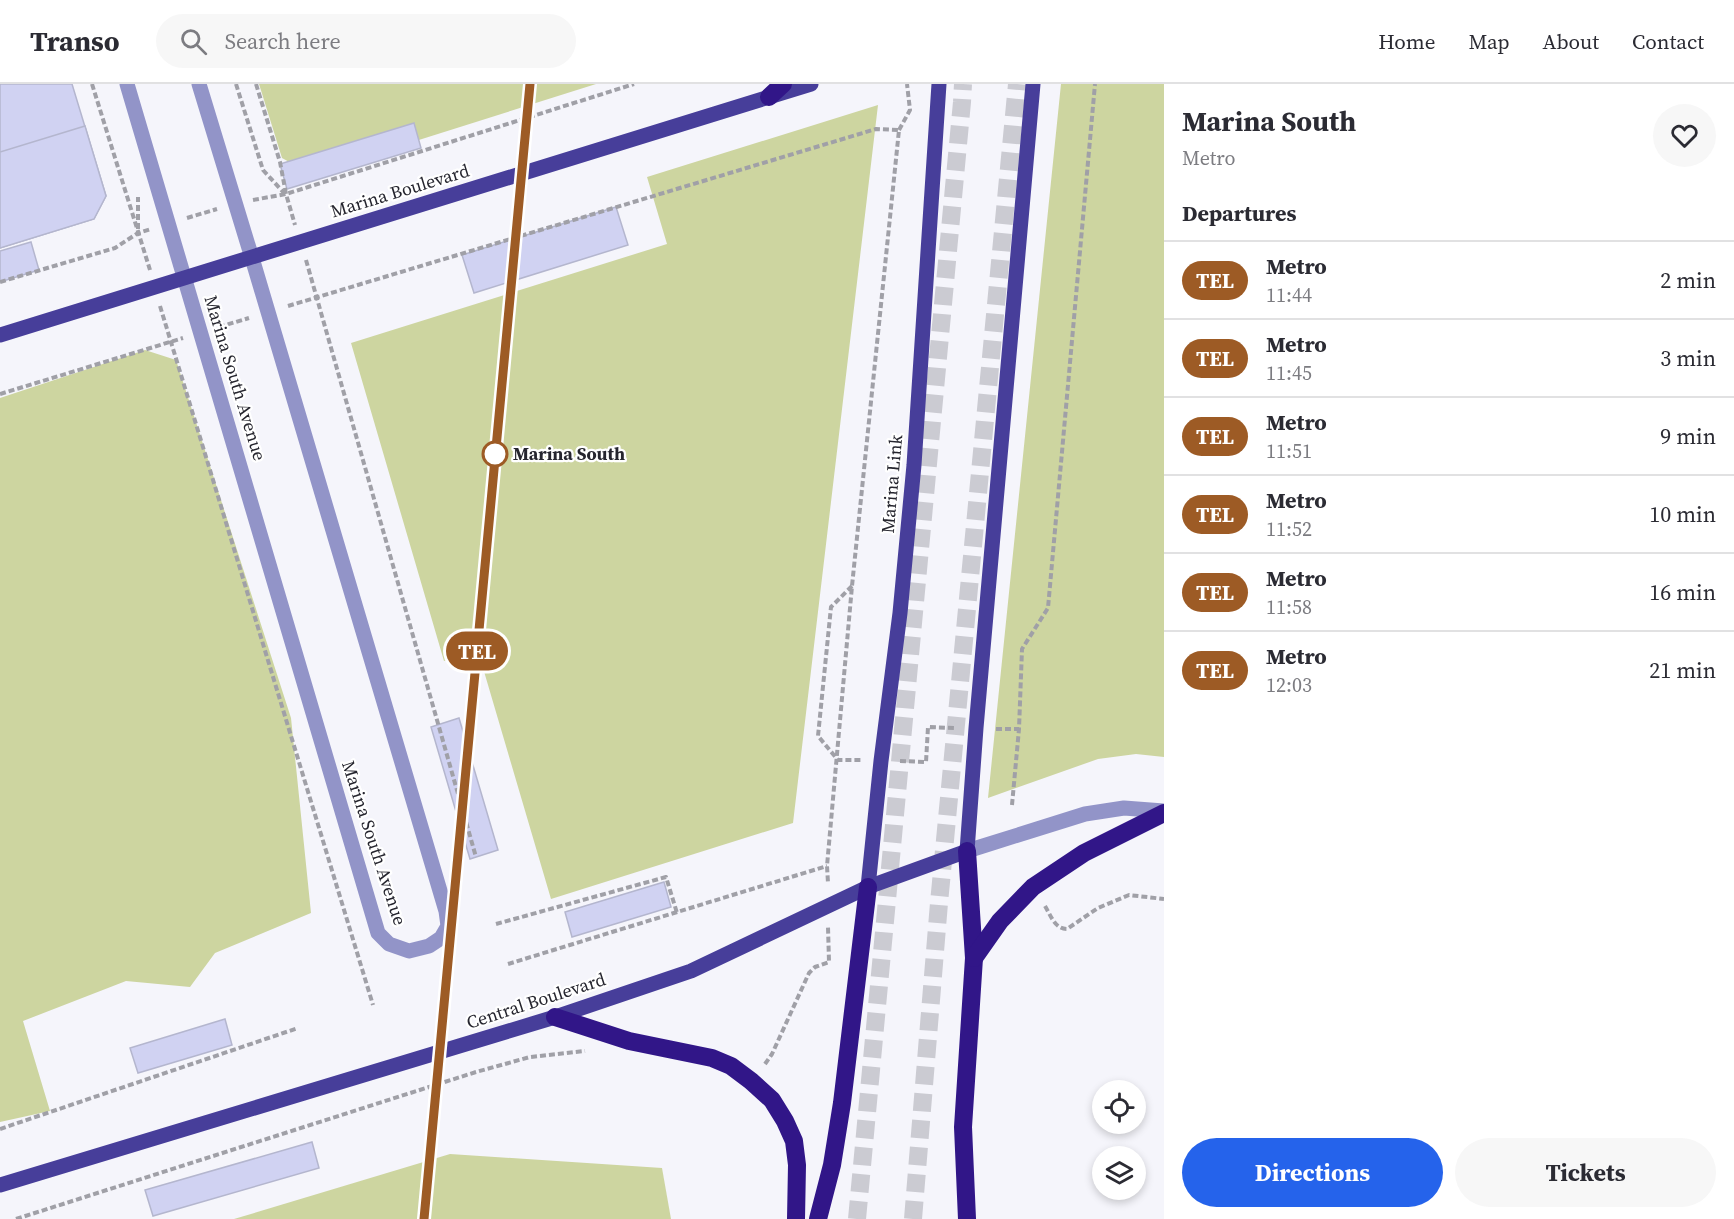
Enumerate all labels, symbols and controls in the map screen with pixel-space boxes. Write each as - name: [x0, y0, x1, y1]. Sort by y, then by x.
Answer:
- search box: [156, 14, 576, 68]
- text: Transo: [30, 22, 120, 60]
- icon: search: [177, 25, 210, 58]
- text: Search here: [225, 26, 341, 56]
- text: Home: [1378, 27, 1436, 56]
- text: Map: [1469, 27, 1510, 56]
- text: About: [1543, 27, 1599, 56]
- text: Contact: [1632, 27, 1704, 56]
- text: Marina South: [1182, 102, 1356, 140]
- button: heart: [1653, 104, 1716, 167]
- text: Metro: [1182, 144, 1236, 172]
- street label: Marina Boulevard: [328, 158, 472, 223]
- text: Departures: [1182, 198, 1296, 228]
- text: Metro: [1266, 251, 1327, 281]
- text: 2 min: [1660, 265, 1716, 295]
- text: TEL: [1196, 266, 1234, 295]
- text: 11:44: [1266, 281, 1312, 309]
- street label: Marina South Avenue: [198, 292, 273, 464]
- text: Metro: [1266, 329, 1327, 359]
- text: 3 min: [1660, 343, 1716, 373]
- text: TEL: [1196, 344, 1234, 373]
- text: 11:45: [1266, 359, 1312, 387]
- text: Metro: [1266, 407, 1327, 437]
- text: 9 min: [1660, 421, 1716, 451]
- text: TEL: [1196, 422, 1234, 451]
- street label: Marina Link: [875, 433, 908, 534]
- text: 11:51: [1266, 437, 1312, 465]
- marker: Marina South: [482, 441, 508, 467]
- place label: Marina South: [513, 441, 625, 466]
- text: Metro: [1266, 485, 1327, 515]
- text: 10 min: [1649, 499, 1716, 529]
- text: TEL: [1196, 500, 1234, 529]
- text: 11:52: [1266, 515, 1312, 543]
- text: Metro: [1266, 563, 1327, 593]
- text: 16 min: [1649, 577, 1716, 607]
- text: TEL: [1196, 578, 1234, 607]
- text: 11:58: [1266, 593, 1312, 621]
- line badge: TEL: [442, 632, 512, 670]
- text: TEL: [458, 637, 496, 666]
- text: Metro: [1266, 641, 1327, 671]
- text: 21 min: [1649, 655, 1716, 685]
- text: TEL: [1196, 656, 1234, 685]
- text: 12:03: [1266, 671, 1312, 699]
- street label: Marina South Avenue: [336, 757, 413, 928]
- street label: Central Boulevard: [463, 966, 609, 1035]
- map controls: [1092, 1080, 1146, 1200]
- button: locate: [1092, 1080, 1146, 1134]
- button: Directions: [1182, 1138, 1443, 1207]
- button: Tickets: [1455, 1138, 1716, 1207]
- button: layers: [1092, 1146, 1146, 1200]

